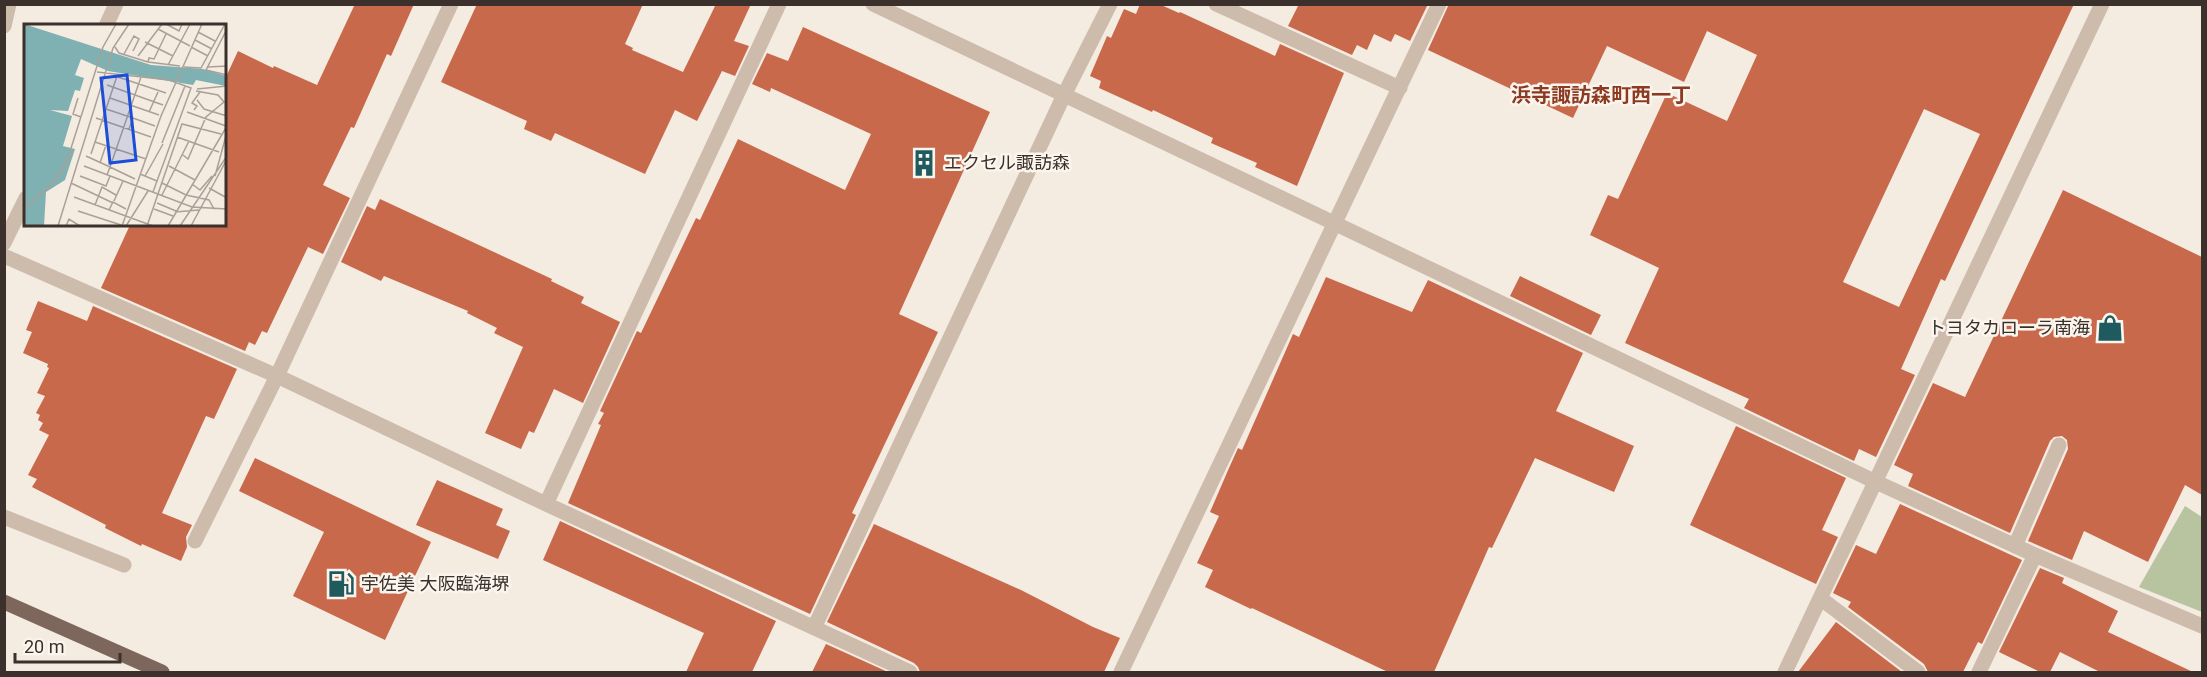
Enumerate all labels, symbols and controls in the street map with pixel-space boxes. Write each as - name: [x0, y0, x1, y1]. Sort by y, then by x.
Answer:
- inset map: [24, 24, 226, 226]
- district label: 浜寺諏訪森町西一丁: [1511, 83, 1691, 107]
- building icon: エクセル諏訪森: [909, 148, 939, 178]
- place label: エクセル諏訪森: [944, 152, 1070, 173]
- shop icon: トヨタカローラ南海: [2095, 313, 2125, 343]
- place label: トヨタカローラ南海: [1928, 317, 2090, 338]
- fuel station icon: 宇佐美 大阪臨海堺: [326, 569, 356, 599]
- place label: 宇佐美 大阪臨海堺: [361, 573, 509, 594]
- scale bar: [15, 626, 120, 664]
- text: 20 m: [24, 636, 64, 657]

